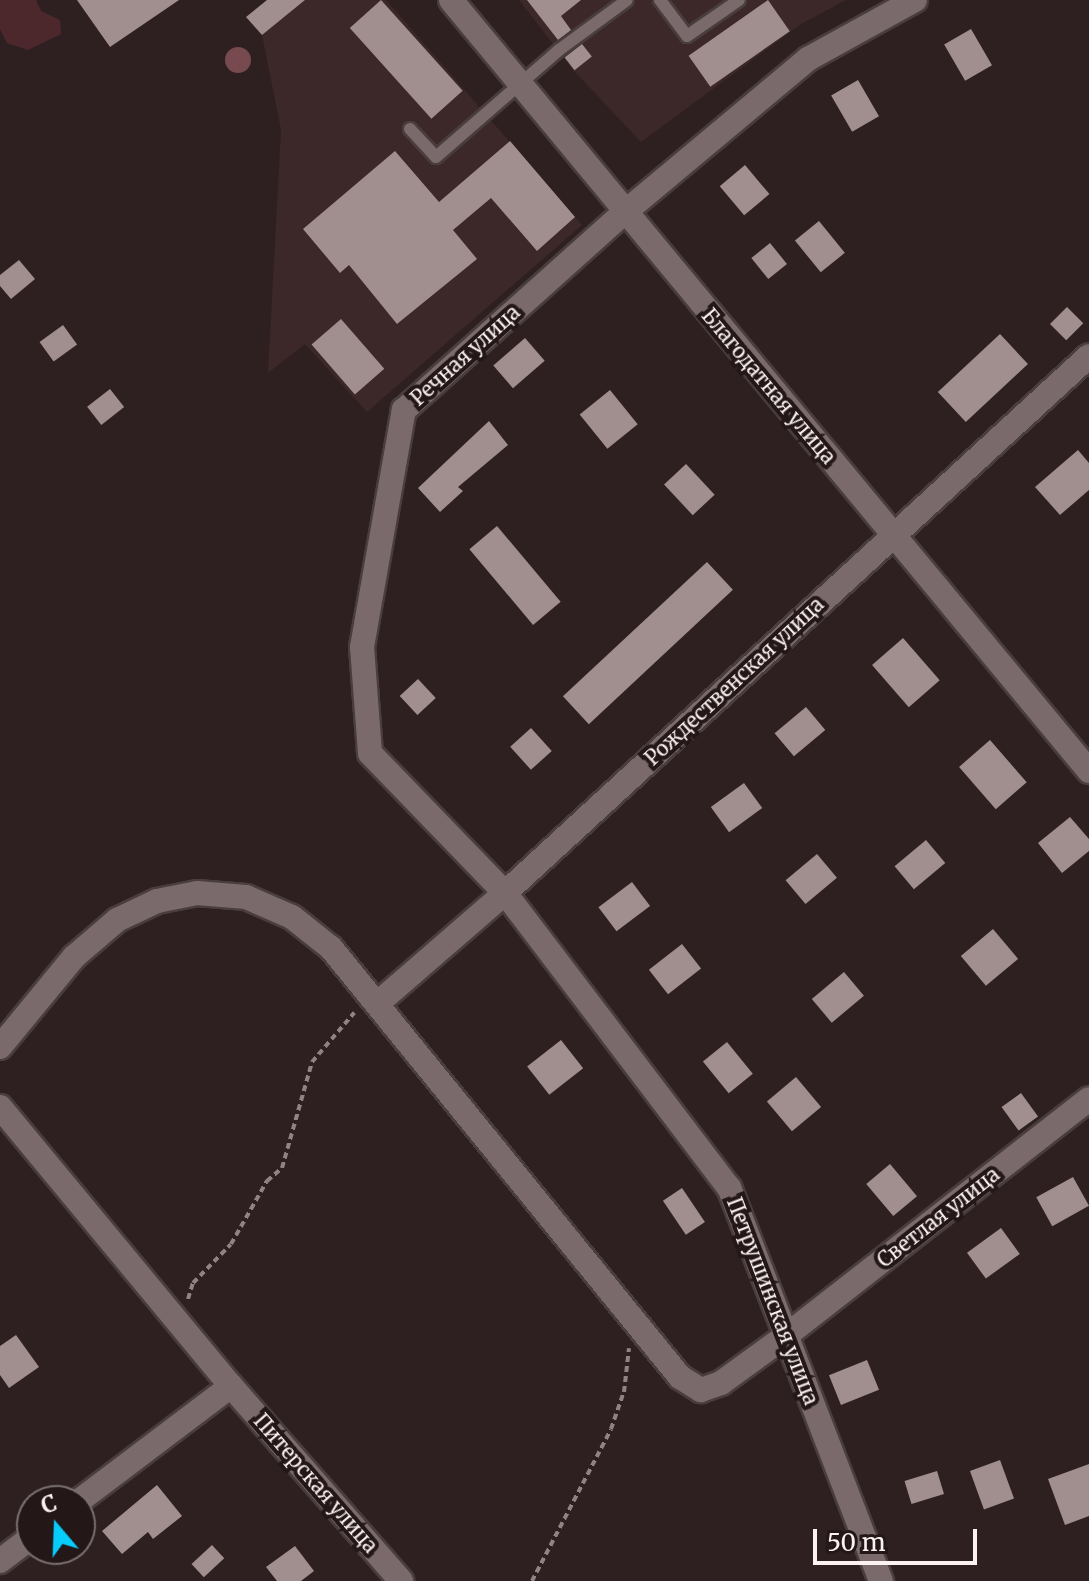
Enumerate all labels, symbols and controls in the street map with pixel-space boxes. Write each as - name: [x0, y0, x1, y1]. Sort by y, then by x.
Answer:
- street label: Речная улица: [406, 300, 524, 410]
- street label: Благодатная улица: [697, 303, 841, 469]
- street label: Рождественская улица: [640, 592, 828, 770]
- street label: Светлая улица: [872, 1162, 1004, 1272]
- street label: Петрушинская улица: [722, 1194, 824, 1408]
- street label: Питерская улица: [249, 1409, 383, 1557]
- north arrow: [16, 1485, 96, 1565]
- text: С: [37, 1489, 60, 1520]
- scale bar: [817, 1513, 981, 1563]
- text: 50 m: [827, 1527, 886, 1558]

